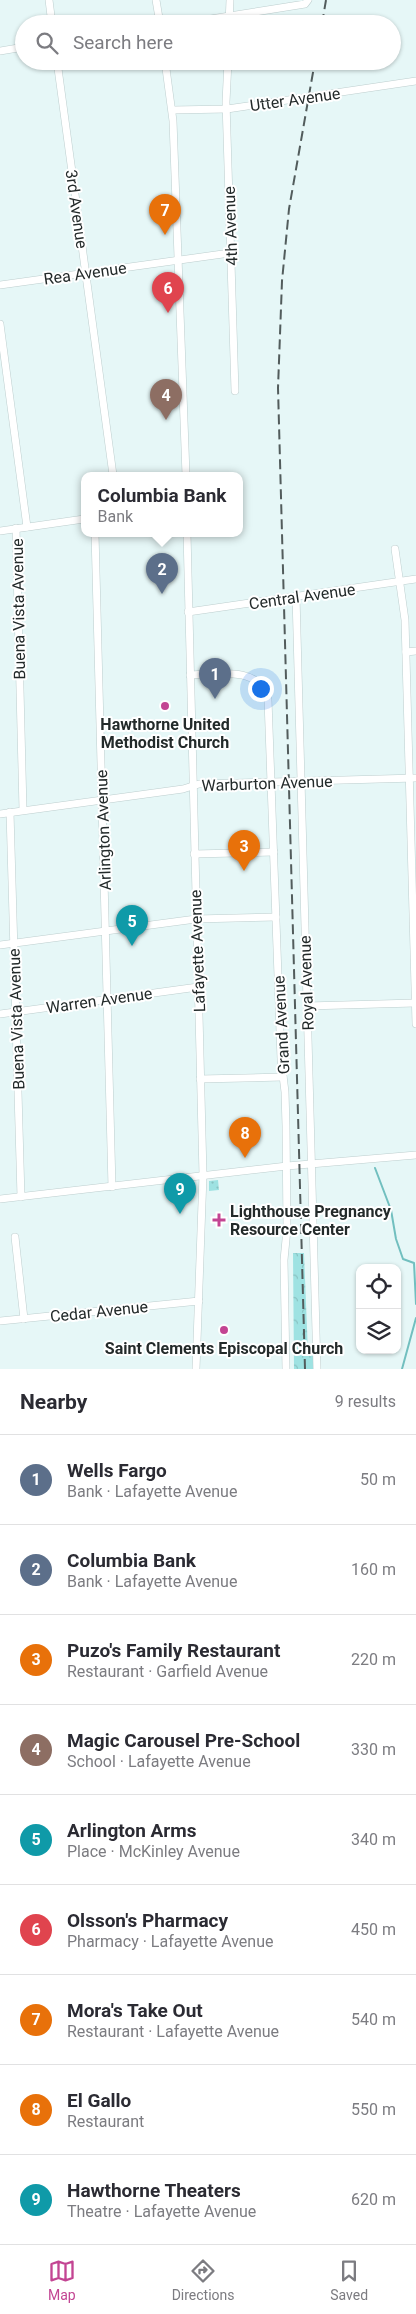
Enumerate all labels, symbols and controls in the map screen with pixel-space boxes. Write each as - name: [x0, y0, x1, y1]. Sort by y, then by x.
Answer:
- search box: [15, 15, 401, 70]
- icon: search: [33, 29, 61, 57]
- text: Search here: [73, 31, 173, 54]
- street label: Utter Avenue: [249, 84, 341, 115]
- street label: 3rd Avenue: [62, 168, 91, 250]
- street label: 4th Avenue: [220, 186, 241, 266]
- pin: 7: [149, 194, 181, 235]
- street label: Rea Avenue: [42, 258, 128, 289]
- pin: 6: [152, 272, 184, 313]
- pin: 4: [150, 379, 182, 420]
- popup: [81, 472, 243, 537]
- text: Columbia Bank: [98, 484, 226, 507]
- text: Bank: [98, 507, 133, 526]
- street label: Buena Vista Avenue: [8, 538, 29, 680]
- pin: 2: [146, 553, 178, 594]
- street label: Central Avenue: [248, 580, 356, 613]
- pin: 1: [199, 658, 231, 699]
- your location: [248, 676, 274, 702]
- marker: Hawthorne United Methodist Church: [159, 700, 171, 712]
- place label: Hawthorne United Methodist Church: [100, 715, 230, 752]
- street label: Arlington Avenue: [92, 769, 115, 891]
- street label: Warburton Avenue: [201, 772, 333, 795]
- pin: 3: [228, 830, 260, 871]
- street label: Lafayette Avenue: [186, 889, 209, 1013]
- pin: 5: [116, 905, 148, 946]
- street label: Royal Avenue: [295, 935, 318, 1031]
- street label: Buena Vista Avenue: [5, 948, 28, 1090]
- street label: Grand Avenue: [269, 975, 294, 1075]
- street label: Warren Avenue: [45, 984, 153, 1017]
- pin: 8: [229, 1117, 261, 1158]
- pin: 9: [164, 1173, 196, 1214]
- place label: Lighthouse Pregnancy Resource Center: [230, 1202, 392, 1239]
- marker: Lighthouse Pregnancy Resource Center: [212, 1213, 226, 1227]
- map controls: [356, 1264, 401, 1354]
- button: locate: [356, 1264, 401, 1309]
- street label: Cedar Avenue: [49, 1297, 149, 1326]
- button: layers: [356, 1309, 401, 1354]
- marker: Saint Clements Episcopal Church: [218, 1324, 230, 1336]
- place label: Saint Clements Episcopal Church: [105, 1339, 343, 1358]
- text: Nearby: [20, 1390, 87, 1414]
- text: 9 results: [335, 1392, 396, 1411]
- text: Wells Fargo: [67, 1459, 167, 1482]
- text: 1: [31, 1470, 41, 1489]
- text: 50 m: [360, 1470, 396, 1489]
- text: Bank · Lafayette Avenue: [67, 1482, 237, 1501]
- text: Columbia Bank: [67, 1549, 196, 1572]
- text: 2: [31, 1560, 41, 1579]
- text: 160 m: [351, 1560, 396, 1579]
- text: Bank · Lafayette Avenue: [67, 1572, 237, 1591]
- text: Puzo's Family Restaurant: [67, 1639, 280, 1662]
- text: 3: [31, 1650, 41, 1669]
- text: 220 m: [351, 1650, 396, 1669]
- text: Restaurant · Garfield Avenue: [67, 1662, 268, 1681]
- text: Magic Carousel Pre-School: [67, 1729, 300, 1752]
- text: 4: [31, 1740, 41, 1759]
- text: 330 m: [351, 1740, 396, 1759]
- text: School · Lafayette Avenue: [67, 1752, 251, 1771]
- text: Arlington Arms: [67, 1819, 197, 1842]
- text: 5: [31, 1830, 41, 1849]
- text: 340 m: [351, 1830, 396, 1849]
- text: Place · McKinley Avenue: [67, 1842, 240, 1861]
- text: Olsson's Pharmacy: [67, 1909, 228, 1932]
- text: 6: [31, 1920, 41, 1939]
- text: 450 m: [351, 1920, 396, 1939]
- text: Pharmacy · Lafayette Avenue: [67, 1932, 274, 1951]
- text: Mora's Take Out: [67, 1999, 203, 2022]
- text: 7: [31, 2010, 41, 2029]
- text: 540 m: [351, 2010, 396, 2029]
- text: Restaurant · Lafayette Avenue: [67, 2022, 279, 2041]
- text: El Gallo: [67, 2089, 131, 2112]
- text: 8: [31, 2100, 41, 2119]
- text: 550 m: [351, 2100, 396, 2119]
- text: Restaurant: [67, 2112, 144, 2131]
- text: Hawthorne Theaters: [67, 2179, 241, 2202]
- text: 9: [31, 2190, 41, 2209]
- text: 620 m: [351, 2190, 396, 2209]
- text: Theatre · Lafayette Avenue: [67, 2202, 256, 2221]
- tab: Map: [48, 2257, 76, 2303]
- tab: Directions: [172, 2257, 235, 2303]
- tab: Saved: [330, 2257, 368, 2303]

